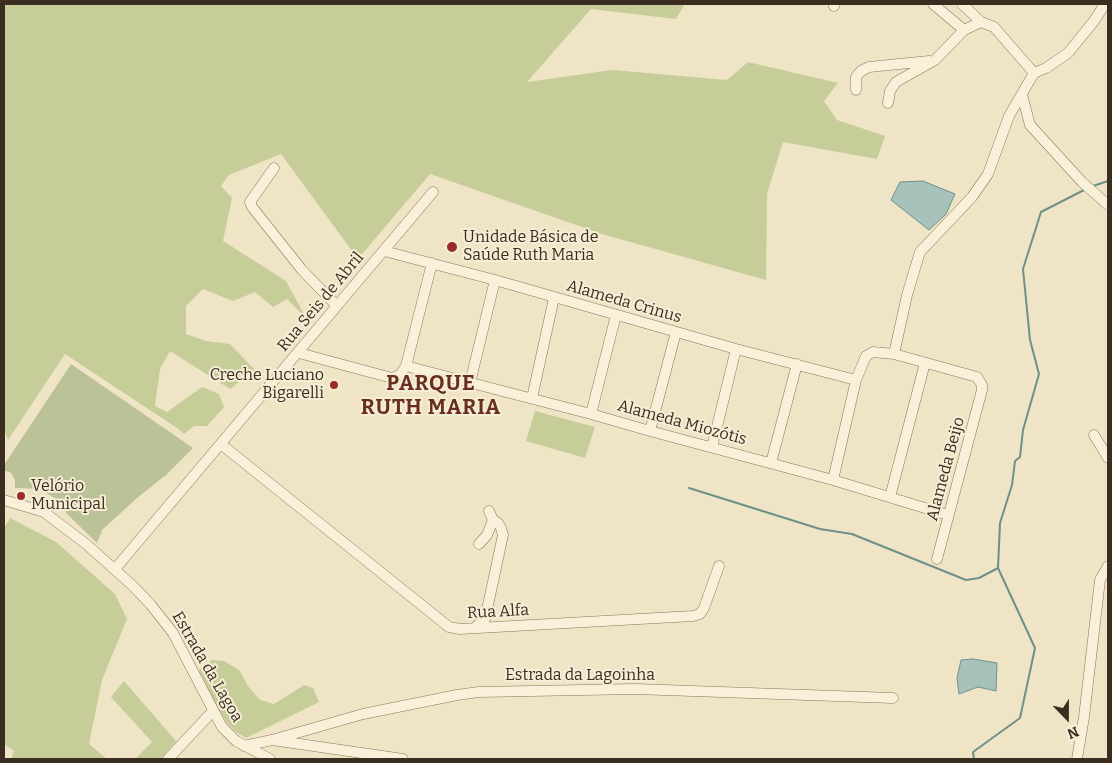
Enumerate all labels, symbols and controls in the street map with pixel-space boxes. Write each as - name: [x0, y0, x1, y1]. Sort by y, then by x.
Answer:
- place label: Unidade Básica de Saúde Ruth Maria: [463, 228, 599, 266]
- marker: Unidade Básica de Saúde Ruth Maria: [445, 240, 459, 254]
- street label: Rua Seis de Abril: [274, 248, 368, 356]
- street label: Alameda Crinus: [564, 276, 684, 328]
- place label: Creche Luciano Bigarelli: [210, 366, 324, 404]
- district label: PARQUE RUTH MARIA: [359, 371, 503, 421]
- marker: Creche Luciano Bigarelli: [328, 379, 340, 391]
- street label: Alameda Miozótis: [615, 397, 749, 449]
- street label: Alameda Beijo: [923, 415, 969, 523]
- place label: Velório Municipal: [31, 477, 106, 515]
- marker: Velório Municipal: [15, 490, 27, 502]
- street label: Rua Alfa: [466, 601, 530, 623]
- street label: Estrada da Lagoa: [167, 608, 247, 726]
- street label: Estrada da Lagoinha: [505, 666, 655, 686]
- north arrow: [1042, 693, 1092, 743]
- text: N: [1065, 722, 1081, 742]

